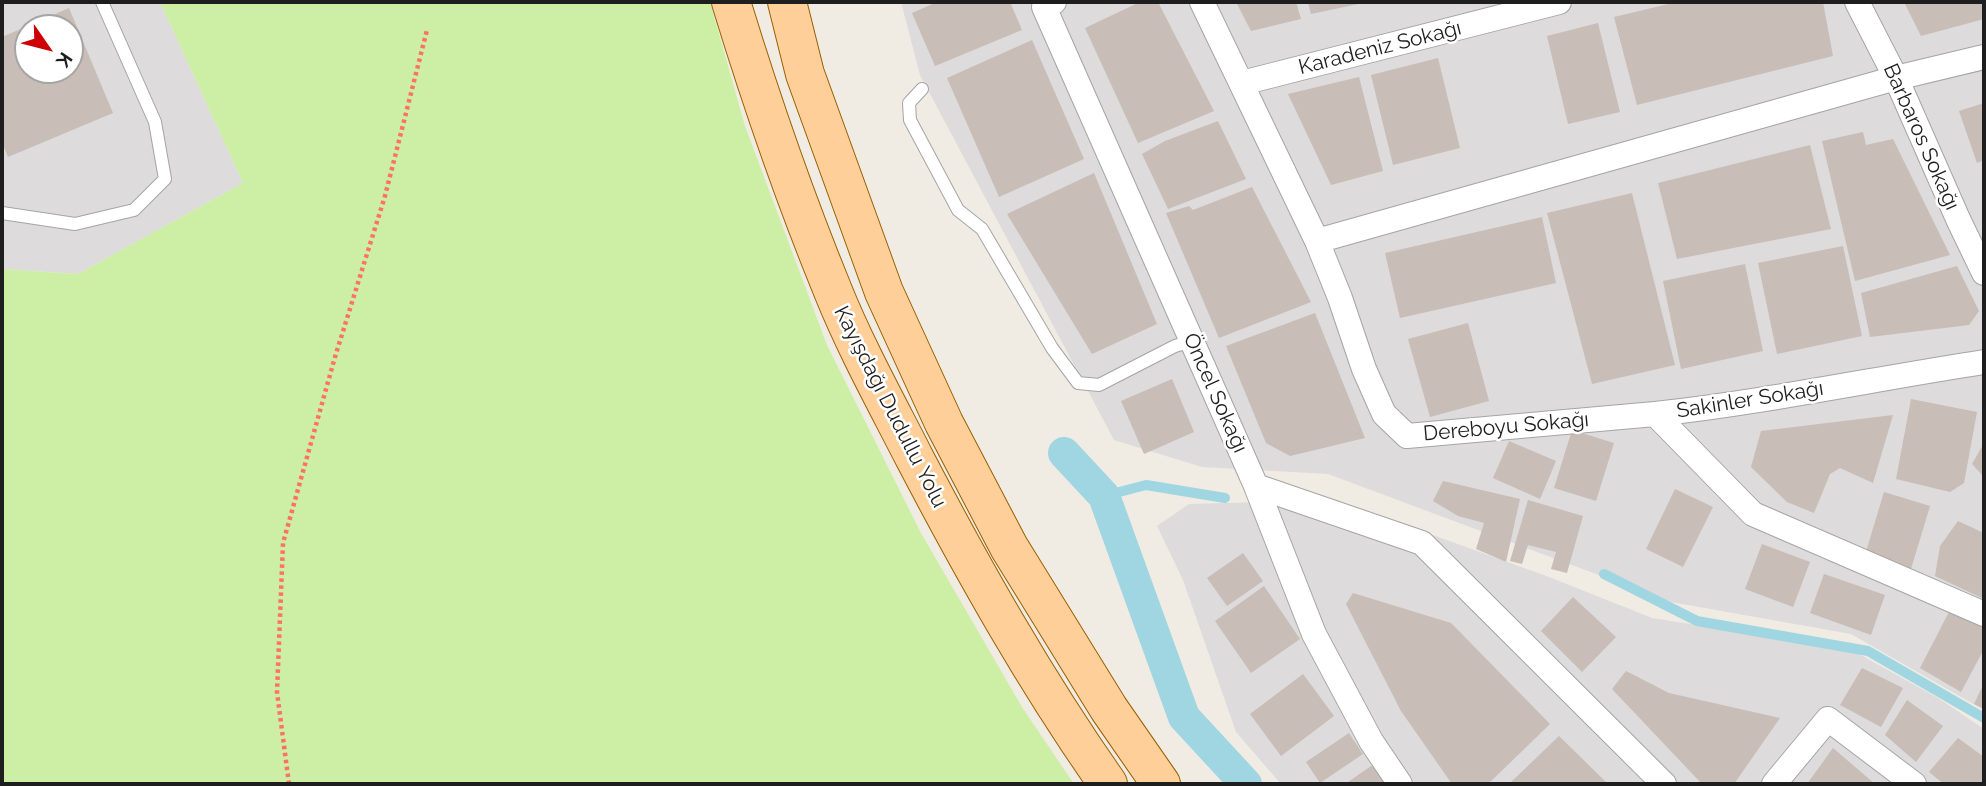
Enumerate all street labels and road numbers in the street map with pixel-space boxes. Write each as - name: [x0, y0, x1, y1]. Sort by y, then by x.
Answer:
- street label: Karadeniz Sokağı: [1296, 16, 1464, 80]
- street label: Barbaros Sokağı: [1877, 60, 1965, 214]
- street label: Kayışdağı Dudullu Yolu: [828, 302, 952, 512]
- street label: Öncel Sokağı: [1177, 329, 1253, 457]
- street label: Sakinler Sokağı: [1675, 376, 1825, 424]
- street label: Dereboyu Sokağı: [1422, 407, 1590, 447]

